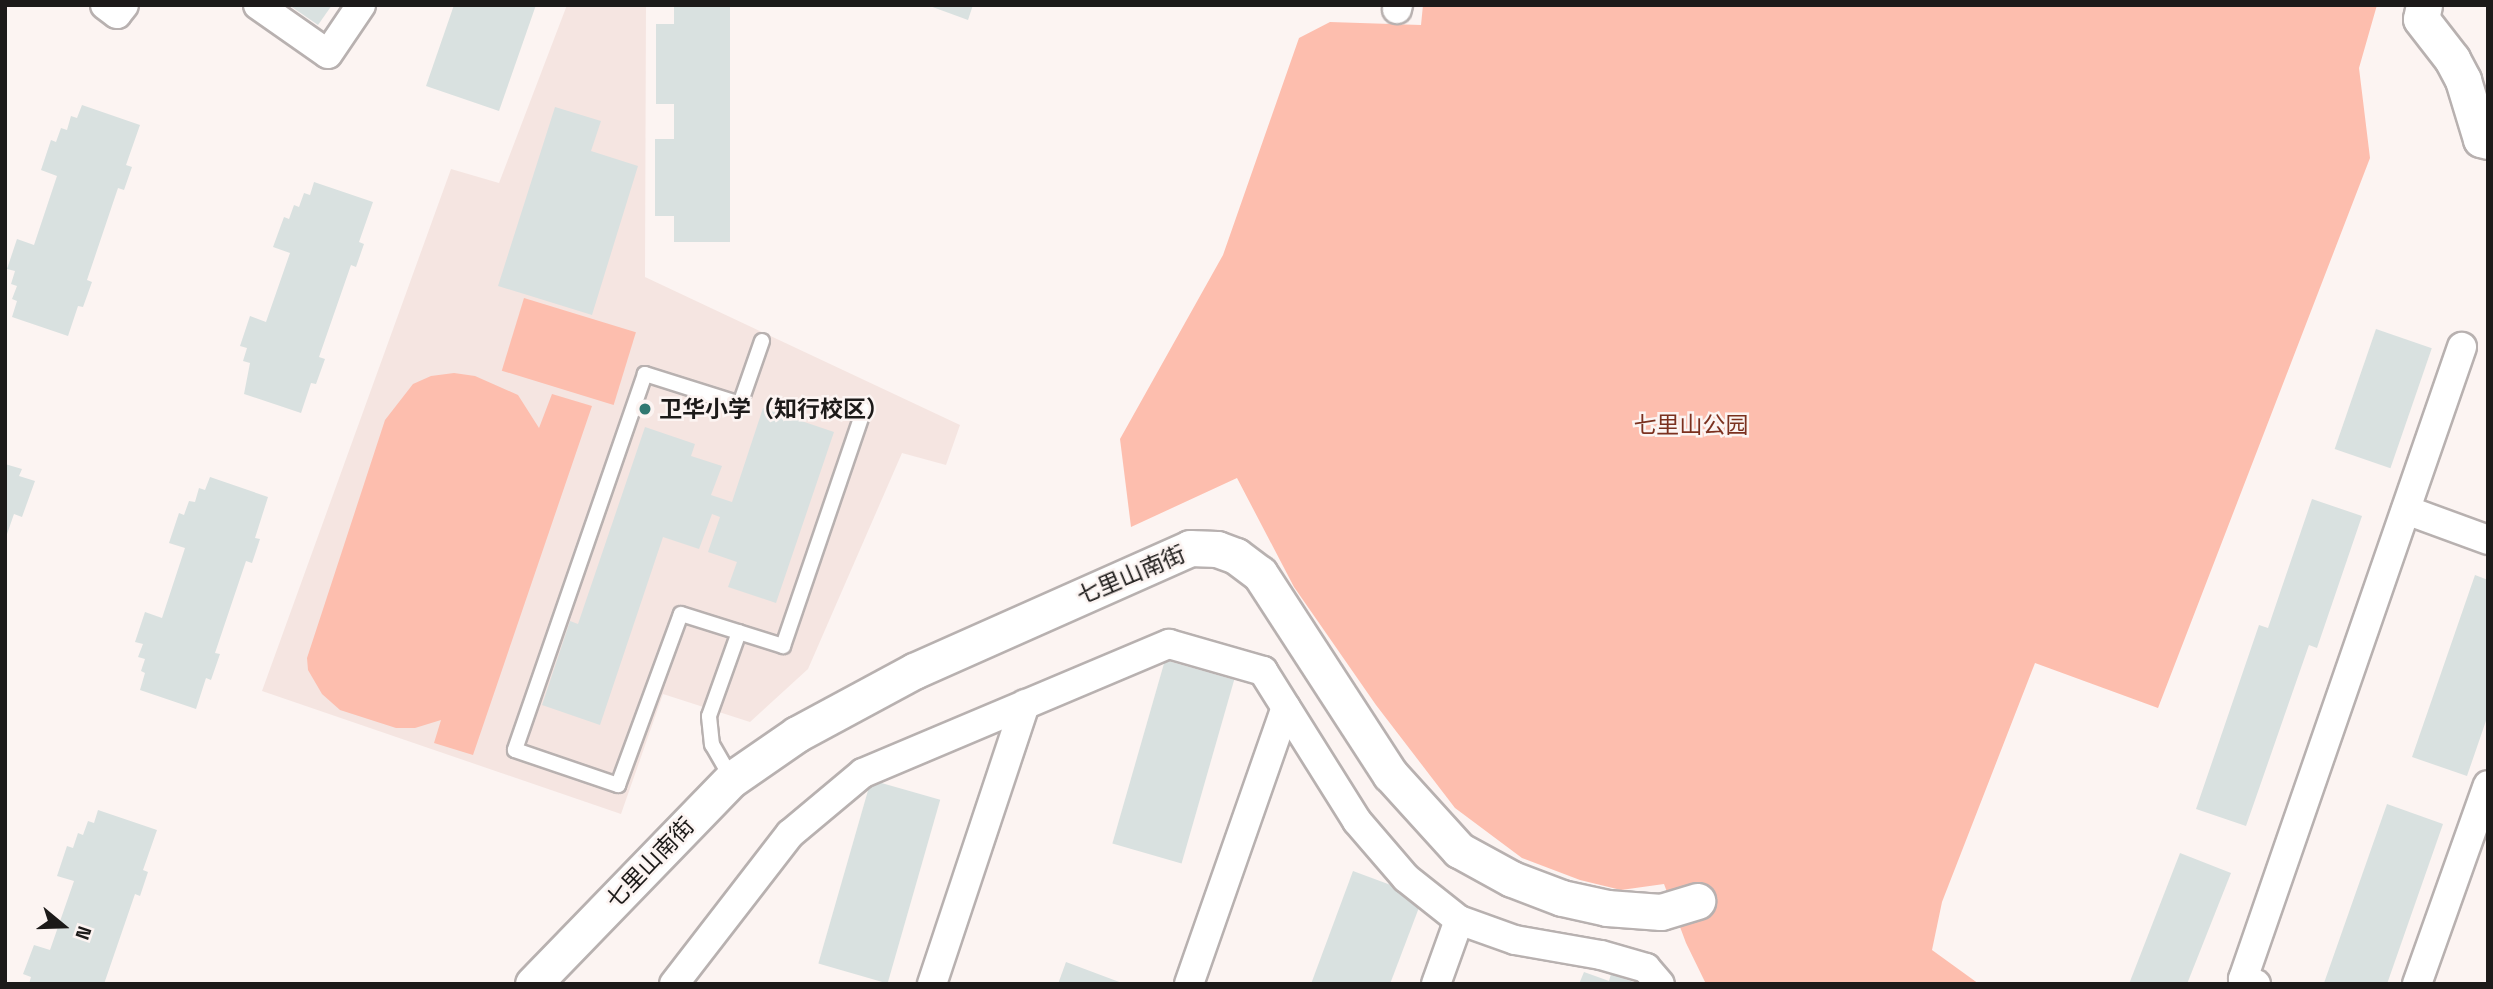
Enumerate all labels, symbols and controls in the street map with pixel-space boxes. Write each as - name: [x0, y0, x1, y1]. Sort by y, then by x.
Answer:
- place label: 卫华小学（知行校区）: [659, 395, 889, 423]
- marker: 卫华小学（知行校区）: [637, 401, 653, 417]
- park label: 七里山公园: [1634, 411, 1748, 439]
- street label: 七里山南街: [1073, 540, 1189, 610]
- street label: 七里山南街: [600, 812, 700, 914]
- north arrow: [28, 891, 98, 961]
- text: N: [69, 923, 97, 943]

